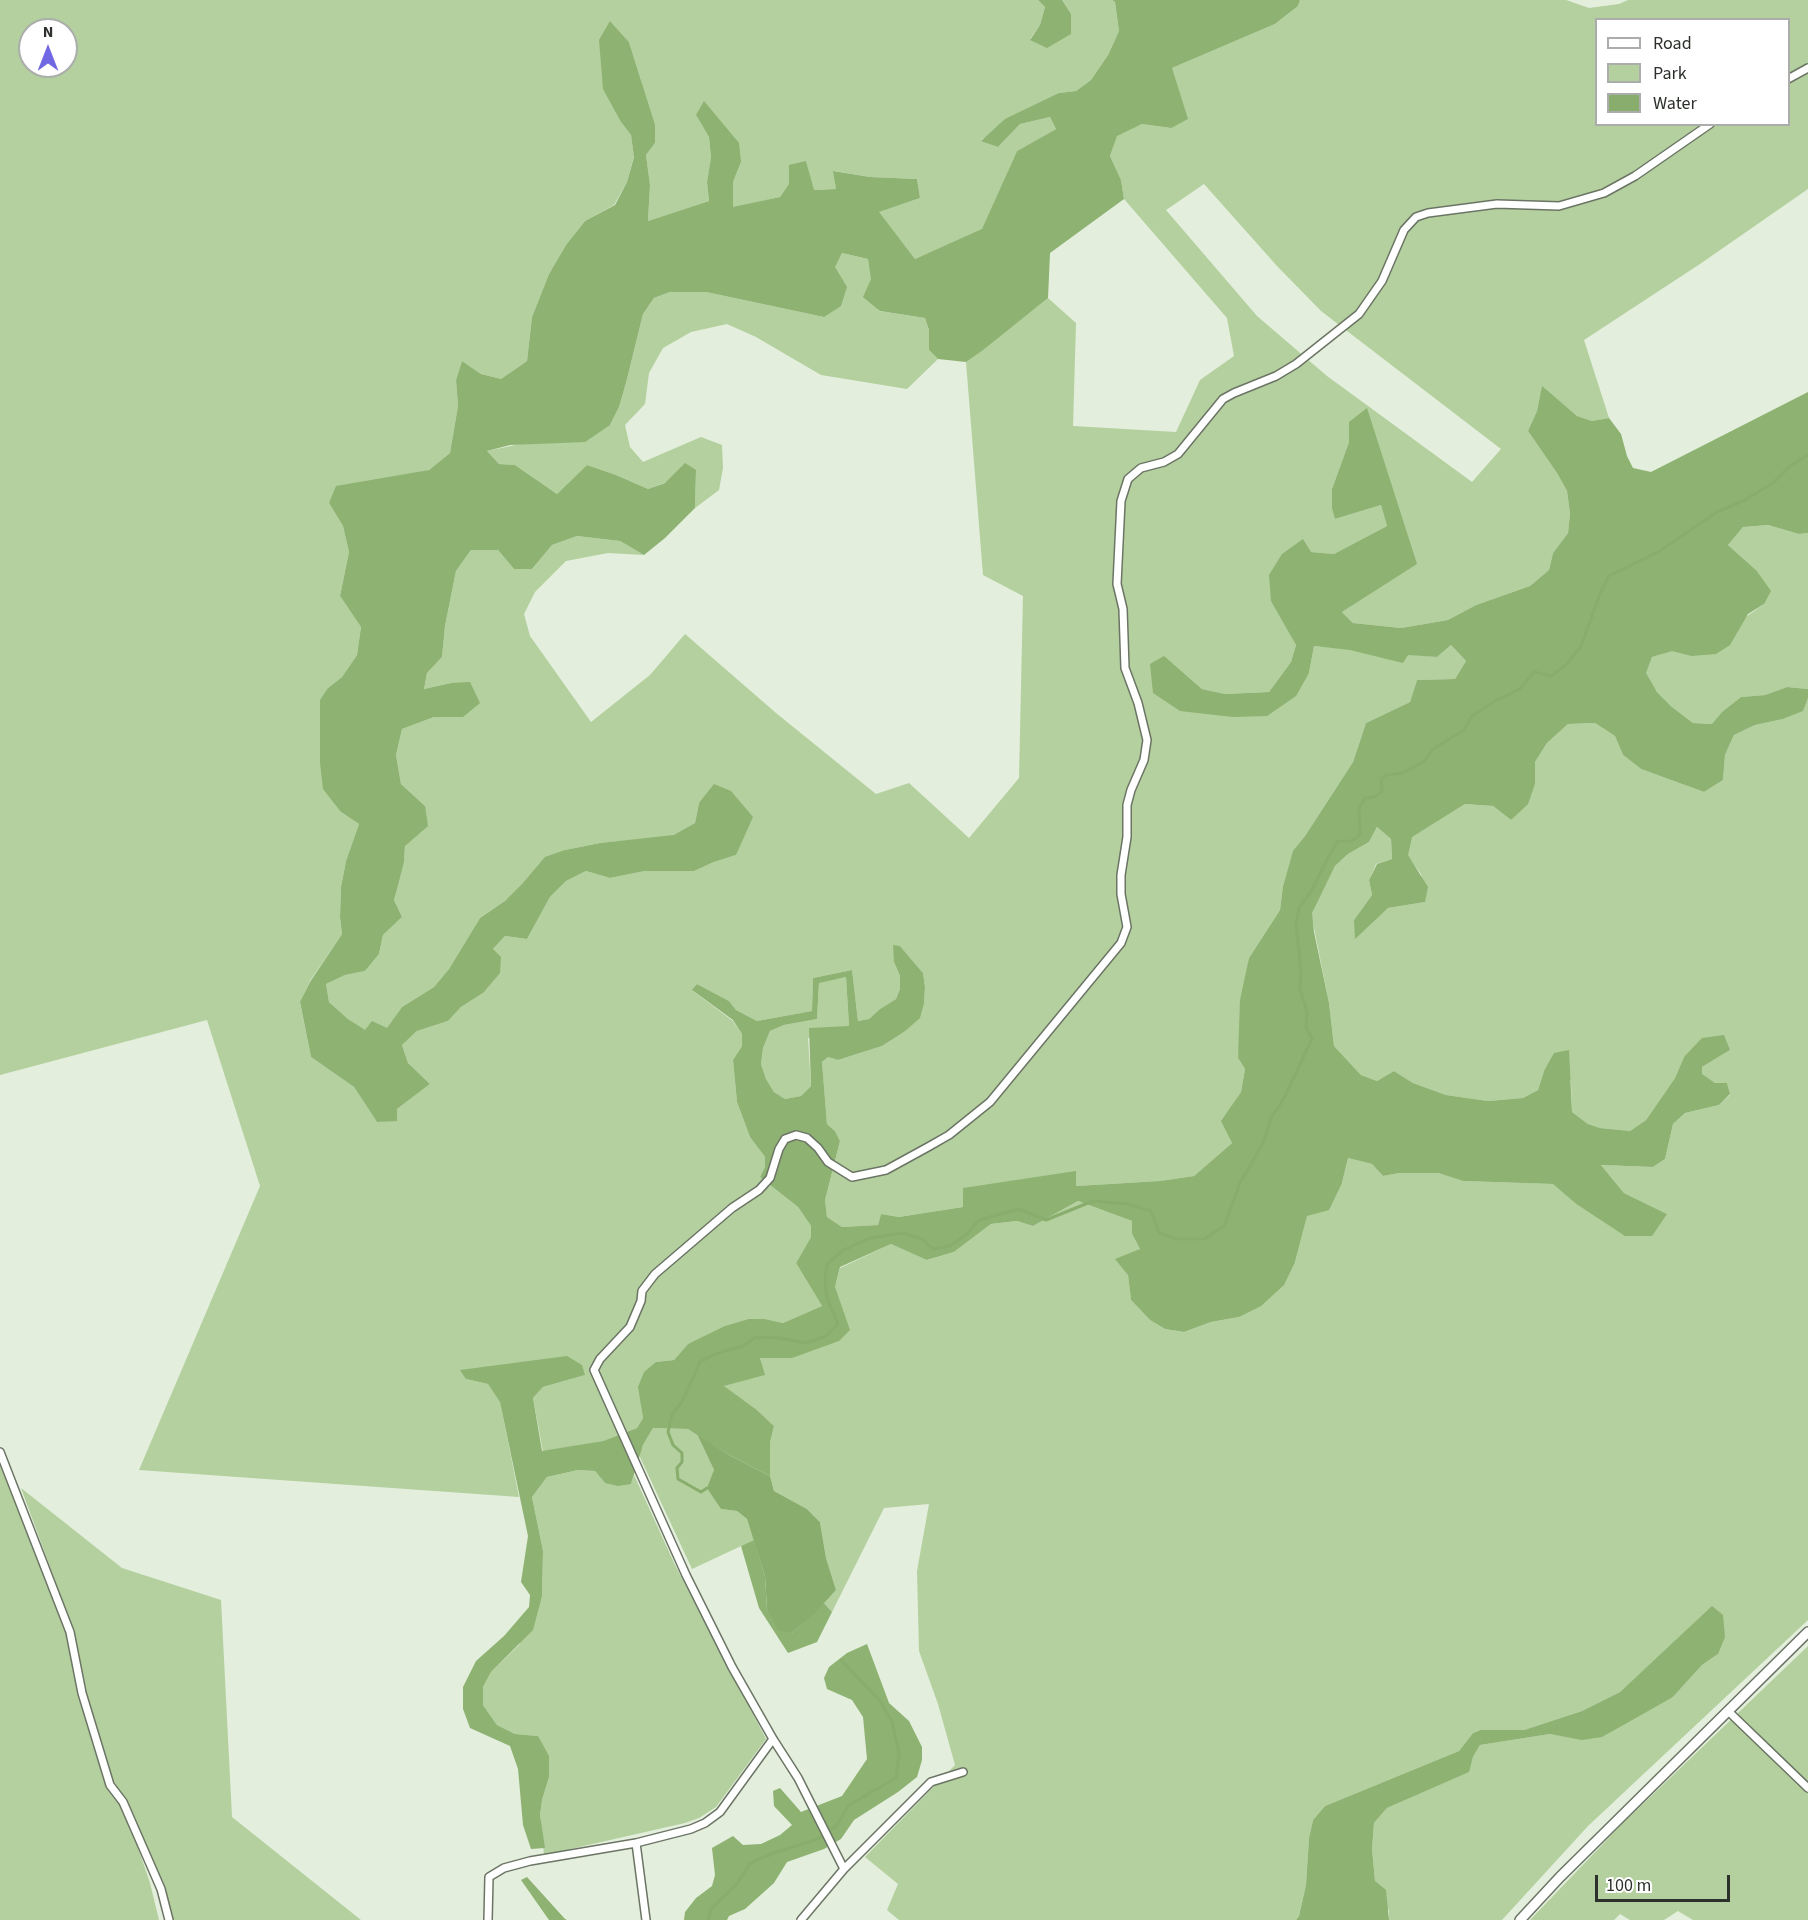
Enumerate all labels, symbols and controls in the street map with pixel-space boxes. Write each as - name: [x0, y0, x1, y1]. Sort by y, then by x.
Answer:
- north arrow: [18, 18, 78, 78]
- legend: [1595, 18, 1790, 126]
- text: N: [43, 21, 53, 43]
- text: Road: [1653, 31, 1692, 56]
- text: Park: [1653, 61, 1687, 86]
- text: Water: [1653, 91, 1697, 116]
- scale bar: [1598, 1863, 1733, 1901]
- text: 100 m: [1606, 1873, 1651, 1898]

